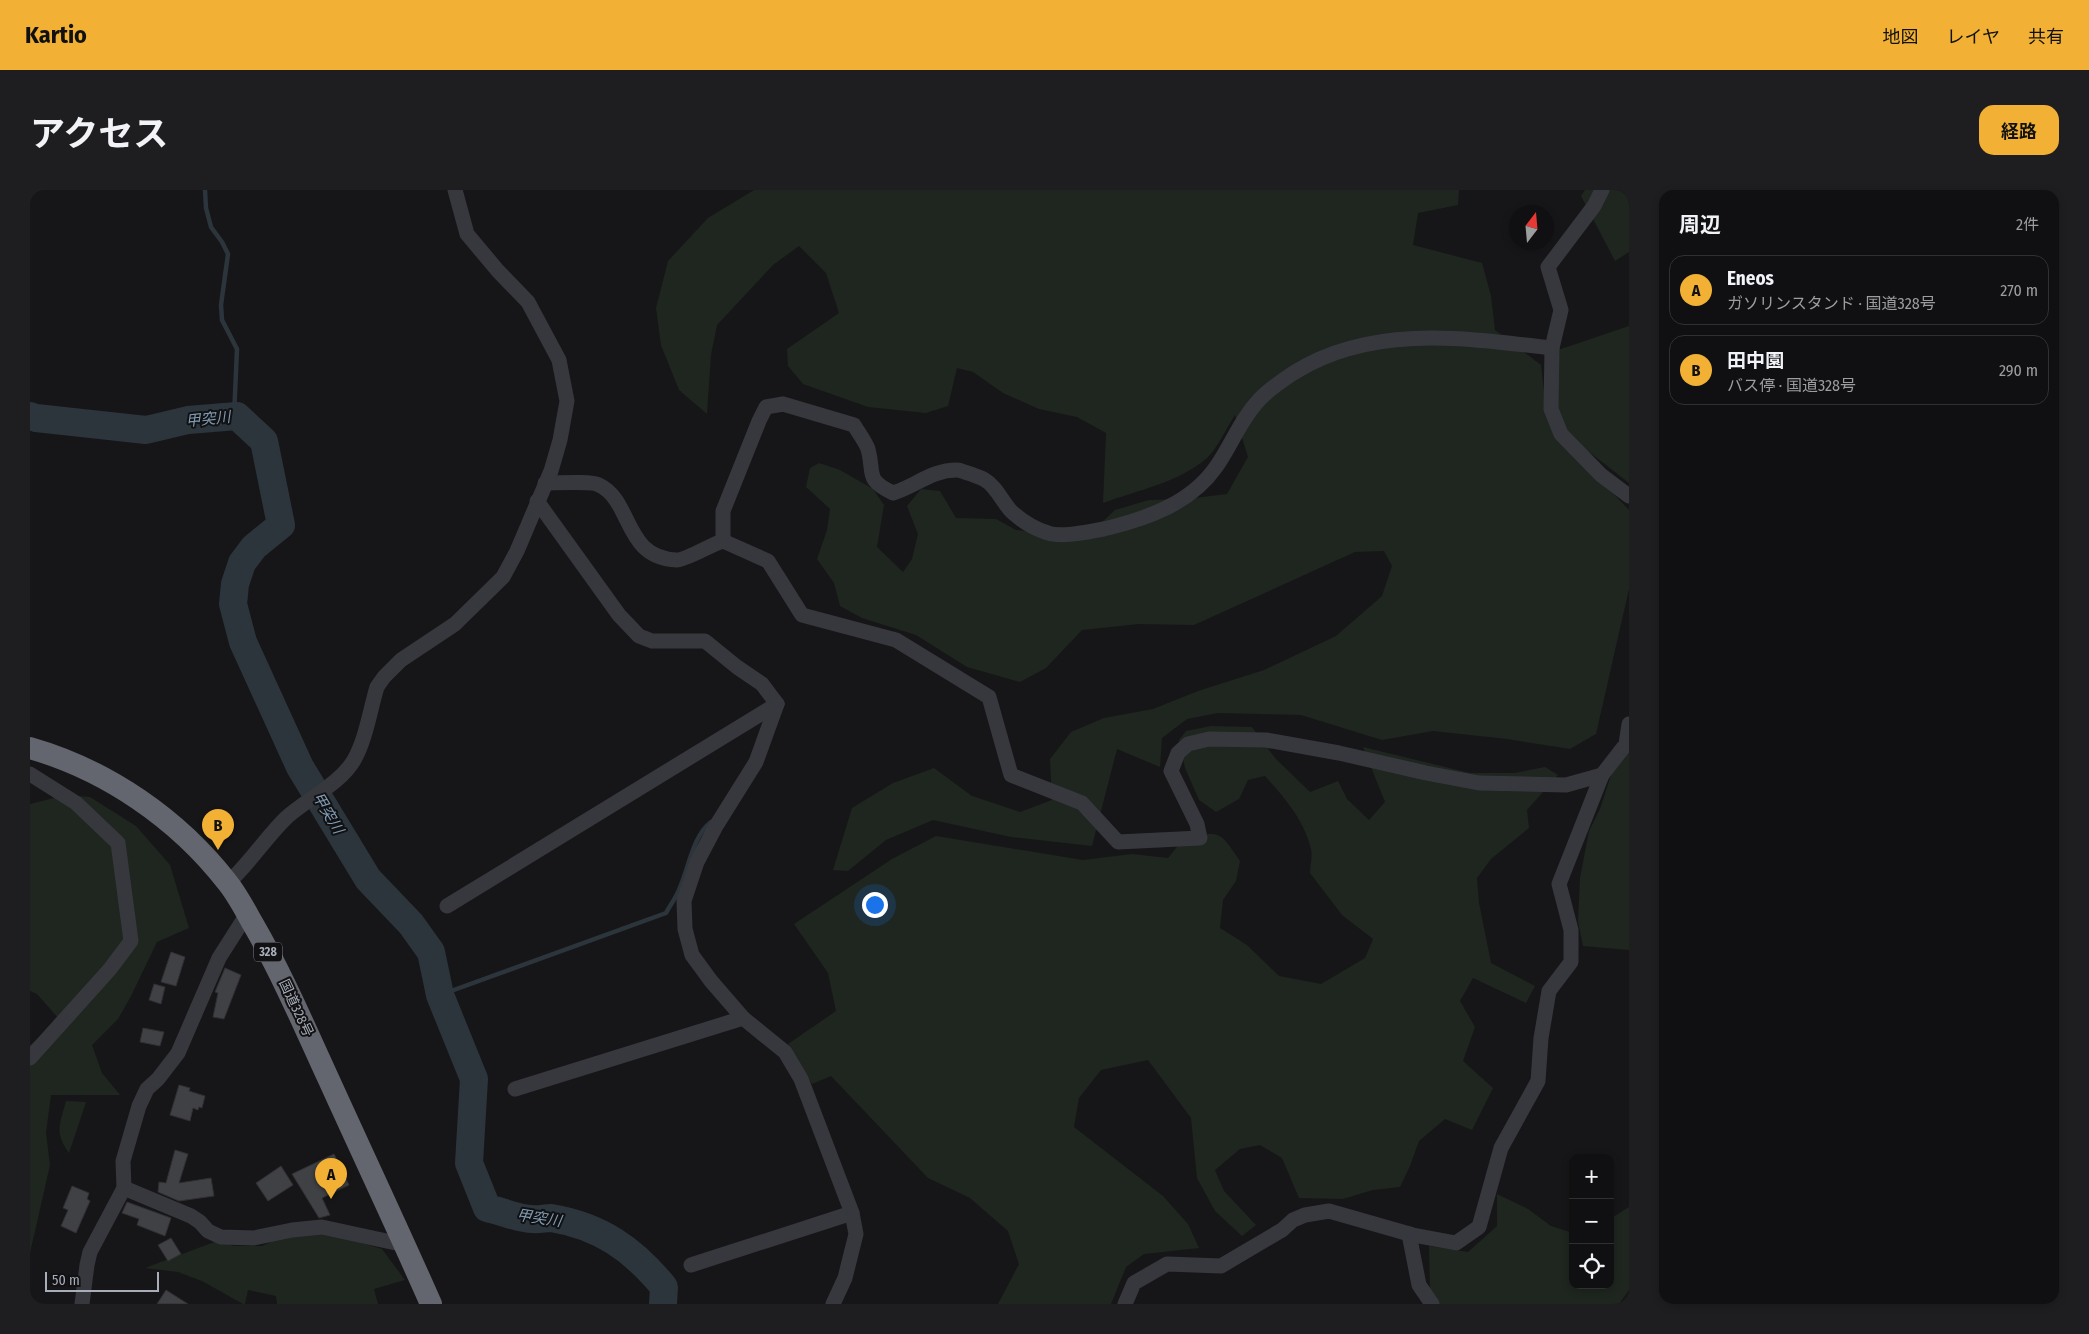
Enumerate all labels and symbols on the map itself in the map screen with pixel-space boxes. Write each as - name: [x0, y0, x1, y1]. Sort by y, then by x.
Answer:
- north arrow: [1509, 205, 1554, 250]
- water label: 甲突川: [185, 407, 233, 430]
- water label: 甲突川: [309, 789, 348, 839]
- pin: B: [202, 809, 234, 850]
- your location: [862, 892, 888, 918]
- road number: 328: [254, 942, 282, 962]
- street label: 国道328号: [275, 977, 317, 1039]
- pin: A: [315, 1158, 347, 1199]
- water label: 甲突川: [515, 1206, 565, 1231]
- scale bar: [45, 1269, 159, 1292]

